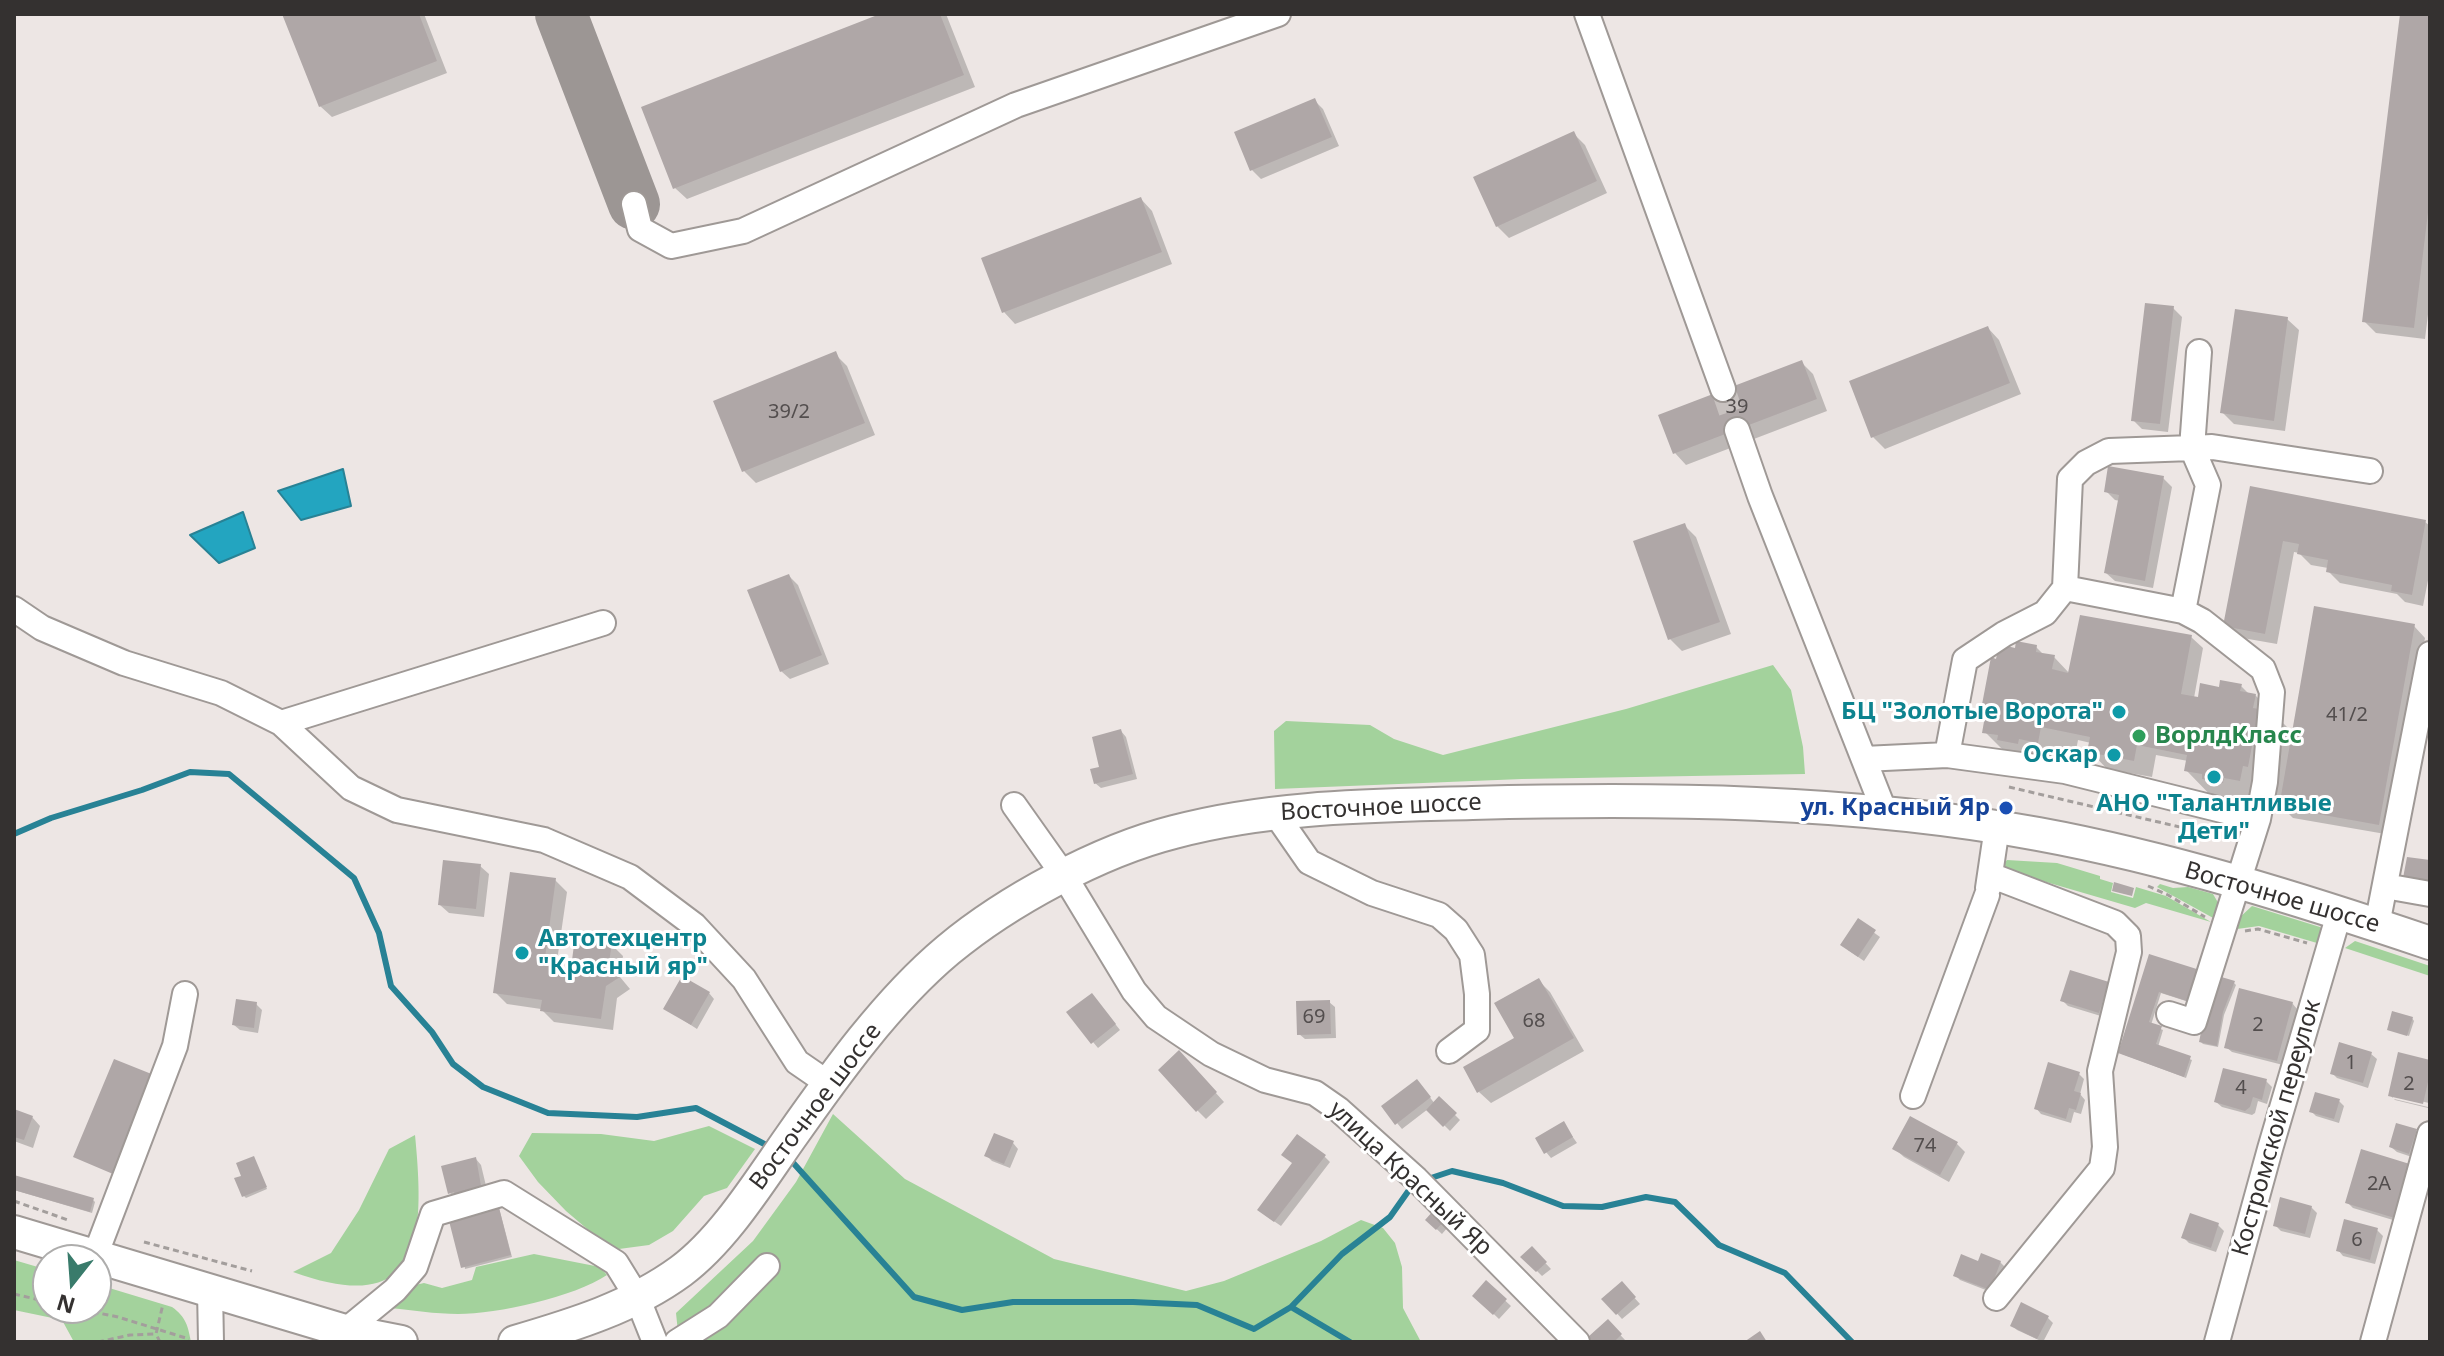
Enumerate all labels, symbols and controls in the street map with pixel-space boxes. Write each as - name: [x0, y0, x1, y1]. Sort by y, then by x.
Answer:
- house number: 39: [1726, 395, 1748, 419]
- house number: 39/2: [768, 400, 810, 424]
- place label: БЦ "Золотые Ворота": [1841, 698, 2103, 726]
- marker: БЦ "Золотые Ворота": [2110, 703, 2128, 721]
- house number: 41/2: [2326, 703, 2368, 727]
- place label: ВорлдКласс: [2155, 722, 2302, 750]
- marker: ВорлдКласс: [2130, 727, 2148, 745]
- place label: Оскар: [2023, 741, 2098, 769]
- marker: Оскар: [2105, 746, 2123, 764]
- marker: АНО "Талантливые Дети": [2205, 768, 2223, 786]
- street label: Восточное шоссе: [1280, 788, 1482, 828]
- place label: АНО "Талантливые Дети": [2096, 790, 2332, 846]
- place label: ул. Красный Яр: [1801, 794, 1990, 822]
- marker: ул. Красный Яр: [1997, 799, 2015, 817]
- street label: Восточное шоссе: [2181, 856, 2383, 940]
- place label: Автотехцентр "Красный яр": [538, 925, 708, 981]
- marker: Автотехцентр "Красный яр": [513, 944, 531, 962]
- street label: Костромской переулок: [2227, 996, 2327, 1260]
- house number: 69: [1303, 1005, 1325, 1029]
- house number: 68: [1523, 1009, 1545, 1033]
- house number: 2: [2252, 1013, 2264, 1037]
- street label: Восточное шоссе: [744, 1018, 888, 1196]
- house number: 1: [2345, 1051, 2357, 1075]
- house number: 2: [2403, 1072, 2415, 1096]
- house number: 4: [2235, 1076, 2247, 1100]
- street label: улица Красный Яр: [1322, 1096, 1498, 1262]
- house number: 74: [1914, 1134, 1936, 1158]
- house number: 2А: [2367, 1172, 2391, 1196]
- house number: 6: [2351, 1228, 2363, 1252]
- north arrow: [32, 1244, 112, 1324]
- text: N: [53, 1288, 79, 1322]

